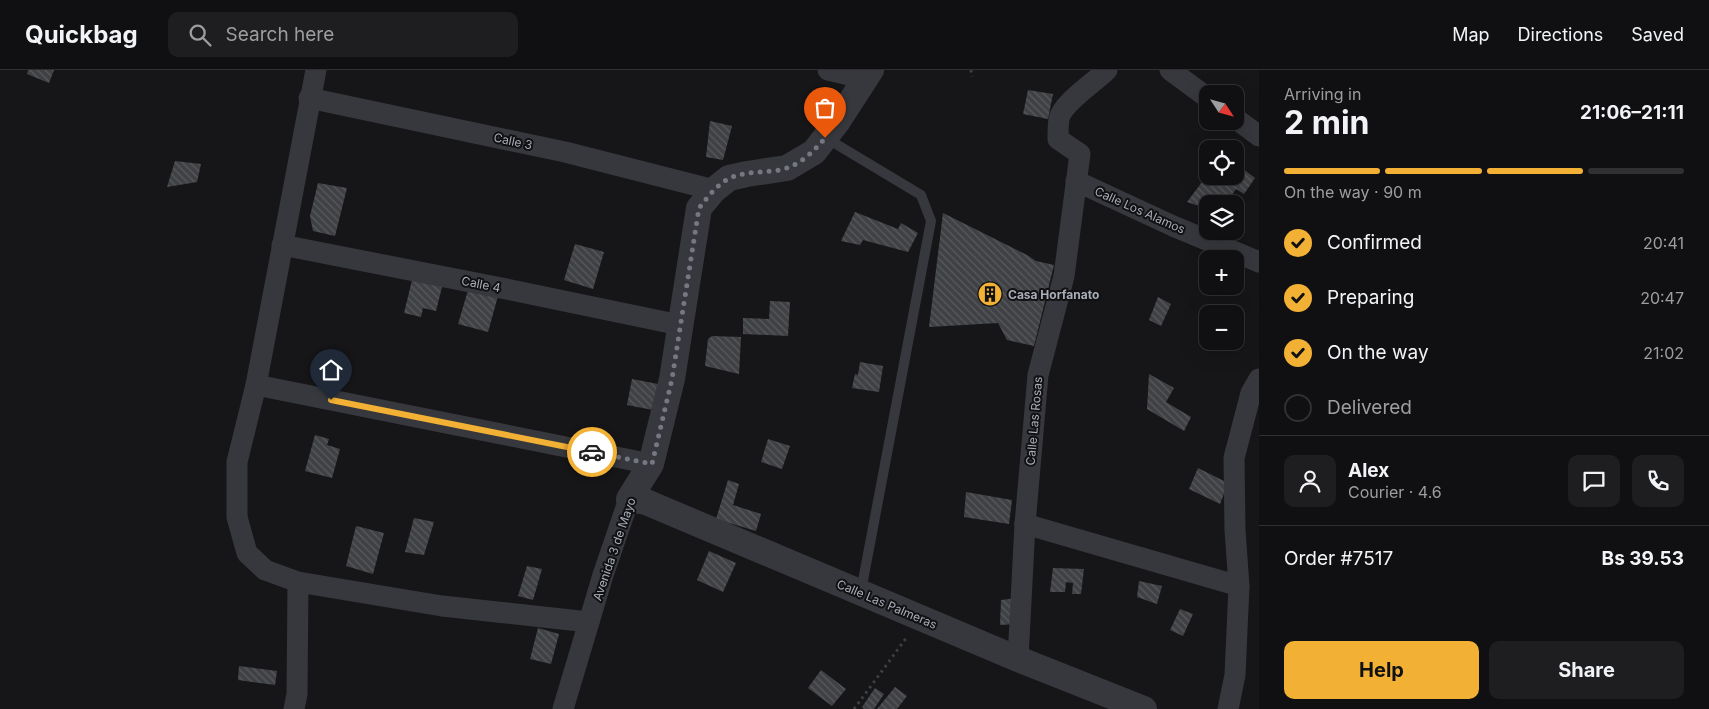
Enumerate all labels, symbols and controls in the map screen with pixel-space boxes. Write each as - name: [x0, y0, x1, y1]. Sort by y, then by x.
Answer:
- search box: [168, 12, 518, 57]
- text: Quickbag: [25, 20, 138, 49]
- icon: search: [186, 21, 214, 49]
- text: Search here: [226, 23, 334, 46]
- text: Map: [1452, 24, 1490, 45]
- text: Directions: [1518, 24, 1603, 45]
- text: Saved: [1631, 24, 1684, 45]
- text: Arriving in: [1284, 84, 1361, 104]
- north arrow: [1199, 85, 1244, 130]
- map controls: [1199, 85, 1244, 350]
- pin: [804, 87, 846, 138]
- icon: bag: [811, 94, 839, 122]
- text: 21:06–21:11: [1580, 101, 1684, 124]
- text: 2 min: [1284, 103, 1370, 142]
- street label: Calle 3: [492, 130, 534, 152]
- button: locate: [1199, 140, 1244, 185]
- text: On the way · 90 m: [1284, 182, 1422, 202]
- street label: Calle Los Alamos: [1092, 183, 1188, 237]
- button: layers: [1199, 195, 1244, 240]
- icon: check: [1284, 229, 1312, 257]
- text: Confirmed: [1327, 231, 1422, 254]
- text: 20:41: [1643, 233, 1684, 253]
- button: +: [1199, 250, 1244, 295]
- street label: Calle 4: [460, 273, 502, 295]
- building icon: Casa Horfanato: [977, 281, 1003, 307]
- icon: check: [1284, 284, 1312, 312]
- text: Preparing: [1327, 286, 1414, 309]
- place label: Casa Horfanato: [1008, 287, 1099, 302]
- text: 20:47: [1640, 288, 1684, 308]
- button: −: [1199, 305, 1244, 350]
- icon: check: [1284, 339, 1312, 367]
- text: On the way: [1327, 341, 1429, 364]
- text: 21:02: [1643, 343, 1684, 363]
- pin: [310, 349, 352, 400]
- icon: home: [317, 356, 345, 384]
- street label: Calle Las Rosas: [1023, 376, 1045, 466]
- text: Delivered: [1327, 396, 1412, 419]
- courier: [567, 427, 617, 477]
- icon: car: [578, 438, 606, 466]
- button: person: [1284, 455, 1336, 507]
- button: chat: [1568, 455, 1620, 507]
- button: phone: [1632, 455, 1684, 507]
- text: Alex: [1348, 459, 1389, 482]
- text: Courier · 4.6: [1348, 482, 1442, 502]
- street label: Avenida 3 de Mayo: [589, 495, 639, 603]
- text: Order #7517: [1284, 547, 1393, 570]
- text: Bs 39.53: [1602, 547, 1684, 570]
- street label: Calle Las Palmeras: [835, 576, 939, 632]
- button: Help: [1284, 641, 1479, 699]
- button: Share: [1489, 641, 1684, 699]

